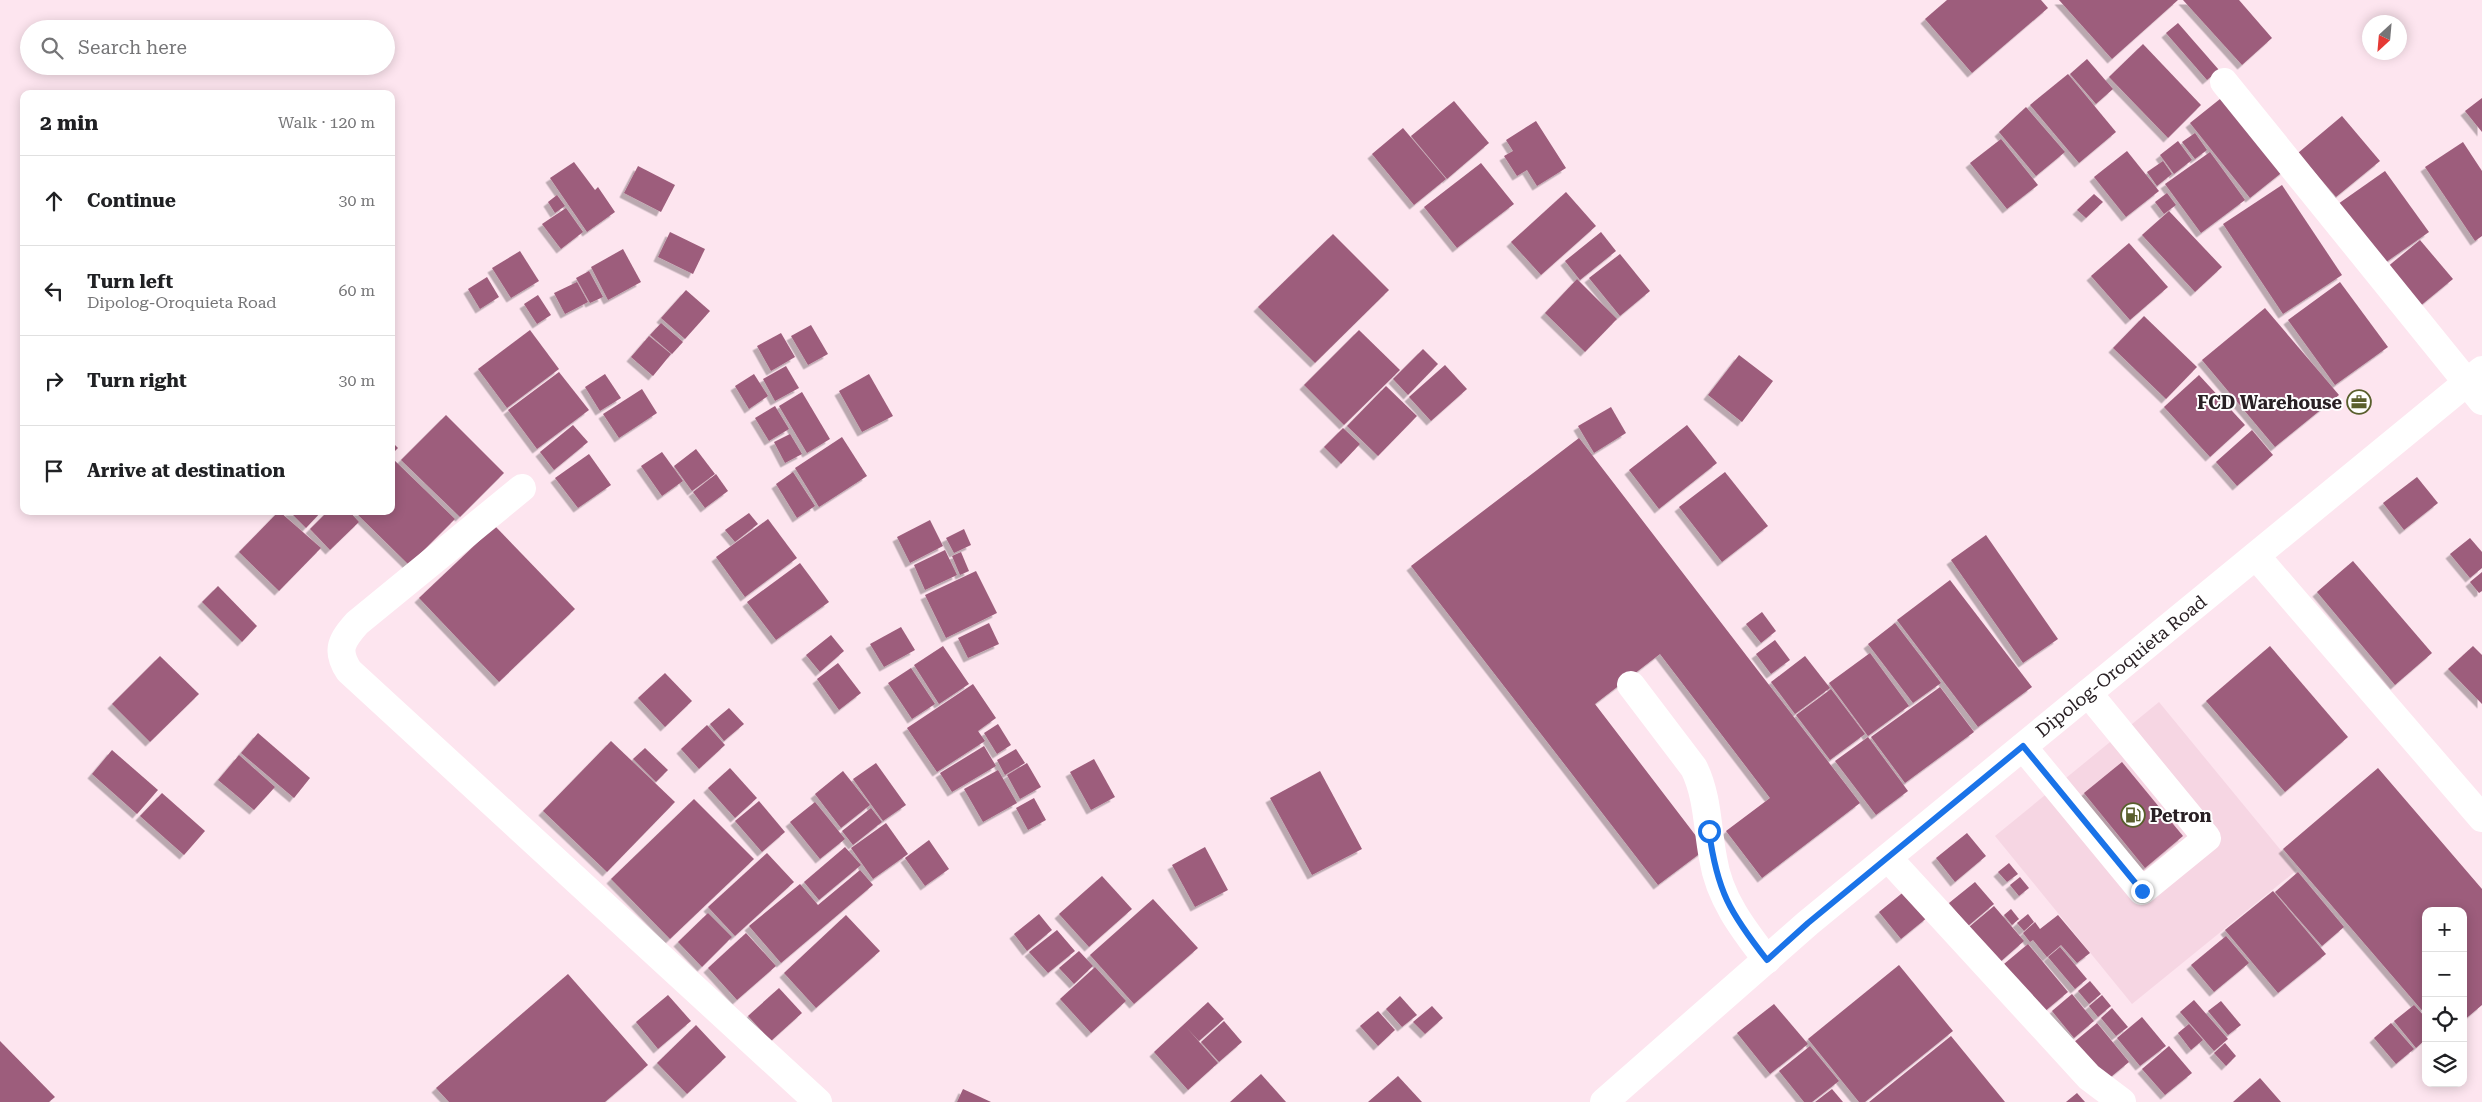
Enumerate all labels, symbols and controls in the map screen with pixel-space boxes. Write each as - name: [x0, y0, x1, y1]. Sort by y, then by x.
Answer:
- north arrow: [2362, 15, 2407, 60]
- search box: [20, 20, 395, 75]
- icon: search: [38, 34, 66, 62]
- text: Search here: [78, 36, 187, 59]
- text: 2 min: [40, 111, 98, 135]
- text: Walk · 120 m: [278, 113, 375, 132]
- icon: ahead: [40, 187, 68, 215]
- text: Continue: [87, 189, 176, 212]
- text: 30 m: [338, 191, 375, 210]
- text: Turn left: [87, 270, 173, 293]
- icon: left: [40, 277, 68, 305]
- text: 60 m: [338, 281, 375, 300]
- text: Dipolog-Oroquieta Road: [87, 293, 277, 312]
- icon: right: [40, 367, 68, 395]
- text: Turn right: [87, 369, 187, 392]
- text: 30 m: [338, 371, 375, 390]
- office icon: FCD Warehouse: [2346, 389, 2372, 415]
- place label: FCD Warehouse: [2197, 392, 2342, 413]
- icon: arrive: [40, 457, 68, 485]
- text: Arrive at destination: [87, 459, 285, 482]
- street label: Dipolog-Oroquieta Road: [2032, 590, 2211, 741]
- fuel station icon: Petron: [2120, 802, 2146, 828]
- place label: Petron: [2150, 805, 2212, 826]
- route start: [1698, 820, 1721, 843]
- route end: [2131, 880, 2154, 903]
- map controls: [2422, 907, 2467, 1087]
- button: +: [2422, 907, 2467, 952]
- button: −: [2422, 952, 2467, 997]
- button: locate: [2422, 997, 2467, 1042]
- button: layers: [2422, 1042, 2467, 1087]

